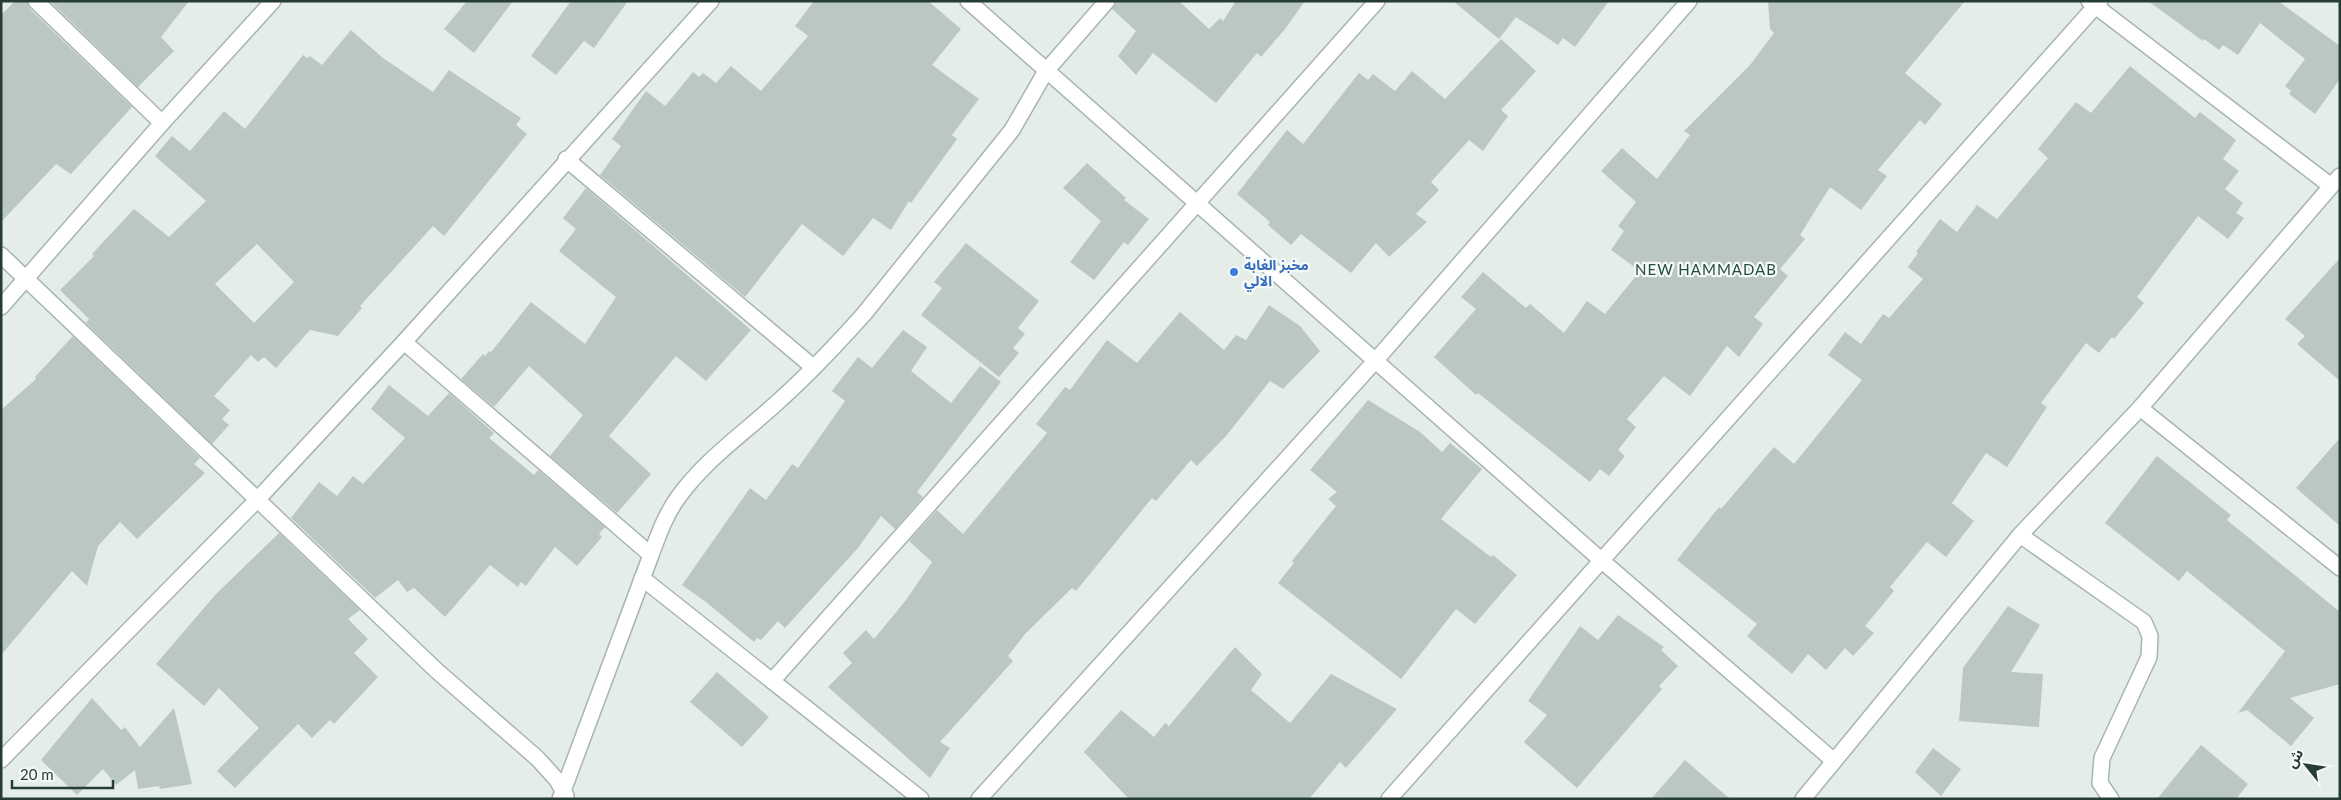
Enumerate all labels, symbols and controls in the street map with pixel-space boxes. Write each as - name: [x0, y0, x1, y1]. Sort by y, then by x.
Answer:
- place label: مخبز الغابة الالي: [1244, 256, 1309, 292]
- district label: NEW HAMMADAB: [1635, 260, 1777, 278]
- marker: مخبز الغابة الالي: [1228, 266, 1240, 278]
- north arrow: [2281, 740, 2331, 790]
- text: ش: [2282, 746, 2306, 771]
- scale bar: [12, 758, 114, 790]
- text: 20 m: [20, 765, 54, 783]

